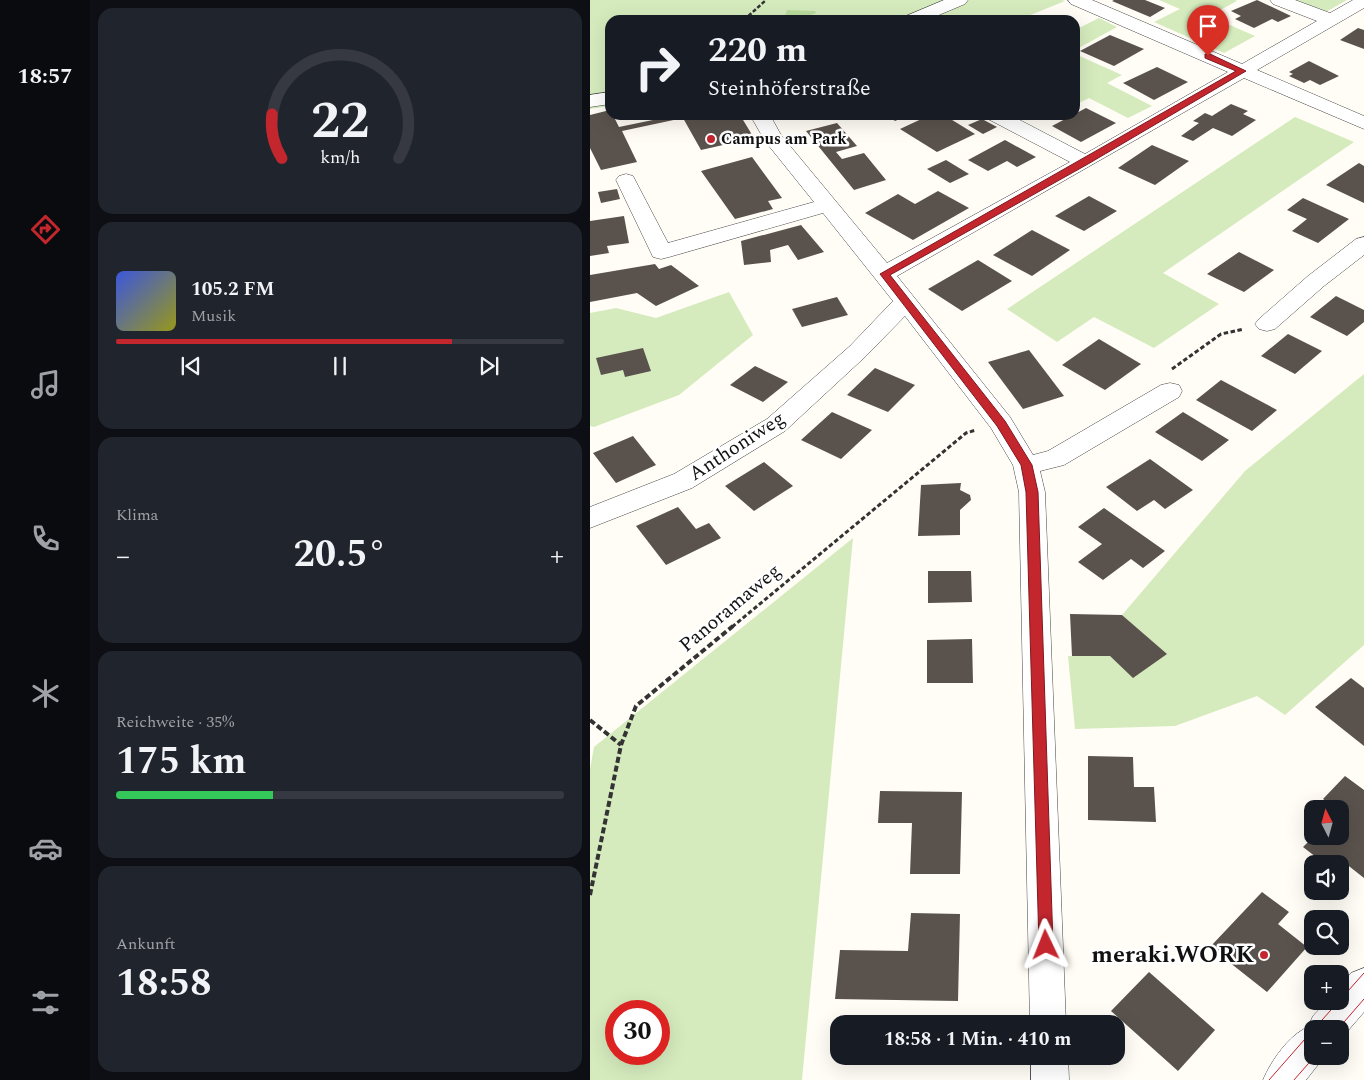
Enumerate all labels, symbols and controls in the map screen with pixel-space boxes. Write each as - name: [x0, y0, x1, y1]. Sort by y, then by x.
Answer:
- pin: [1187, 5, 1229, 56]
- icon: arrive: [1194, 12, 1222, 40]
- text: 220 m: [708, 24, 807, 77]
- icon: right: [625, 35, 690, 100]
- text: 18:57: [17, 60, 73, 93]
- text: Steinhöferstraße: [708, 72, 871, 105]
- text: 22: [311, 82, 369, 161]
- place label: Campus am Park: [721, 127, 847, 151]
- marker: Campus am Park: [705, 133, 717, 145]
- text: km/h: [320, 144, 360, 171]
- icon: directions: [28, 212, 63, 247]
- text: 105.2 FM: [191, 275, 274, 304]
- text: Musik: [191, 304, 236, 328]
- icon: previous: [177, 352, 205, 380]
- icon: pause: [326, 352, 354, 380]
- icon: next: [475, 352, 503, 380]
- icon: music: [28, 367, 63, 402]
- street label: Anthoniweg: [683, 404, 791, 488]
- text: Klima: [116, 503, 158, 527]
- icon: phone: [28, 521, 63, 556]
- text: 20.5°: [293, 526, 387, 584]
- text: −: [116, 535, 130, 578]
- text: +: [550, 535, 564, 578]
- street label: Panoramaweg: [672, 556, 788, 660]
- icon: climate: [28, 676, 63, 711]
- text: Reichweite · 35%: [116, 710, 234, 734]
- text: 175 km: [116, 733, 247, 791]
- north arrow: [1304, 800, 1349, 845]
- map controls: [1304, 800, 1349, 1065]
- icon: car: [28, 831, 63, 866]
- button: sound: [1304, 855, 1349, 900]
- button: search: [1304, 910, 1349, 955]
- position arrow: [1019, 918, 1071, 970]
- text: Ankunft: [116, 932, 175, 956]
- place label: meraki.WORK: [1091, 937, 1254, 973]
- marker: meraki.WORK: [1258, 949, 1270, 961]
- text: 18:58: [116, 955, 211, 1013]
- button: +: [1304, 965, 1349, 1010]
- icon: filters: [28, 985, 63, 1020]
- speed limit sign: 30: [605, 1000, 670, 1065]
- button: −: [1304, 1020, 1349, 1065]
- text: 18:58 · 1 Min. · 410 m: [884, 1025, 1071, 1054]

